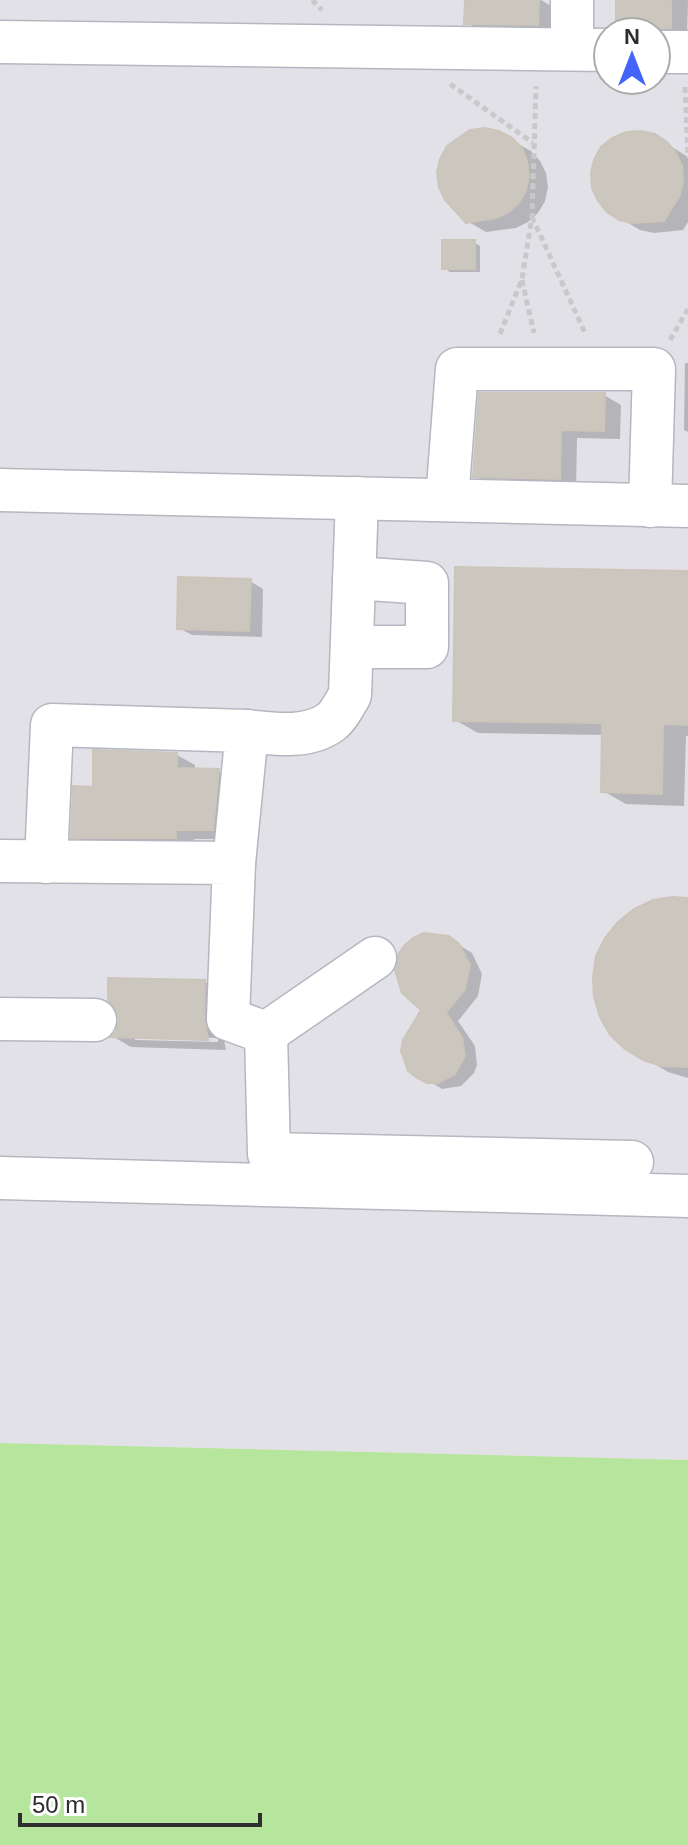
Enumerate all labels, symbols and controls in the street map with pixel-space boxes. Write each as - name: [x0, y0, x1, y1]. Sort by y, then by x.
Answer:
- north arrow: [592, 16, 672, 96]
- text: N: [624, 24, 640, 49]
- scale bar: [20, 1777, 260, 1827]
- text: 50 m: [32, 1791, 85, 1818]

